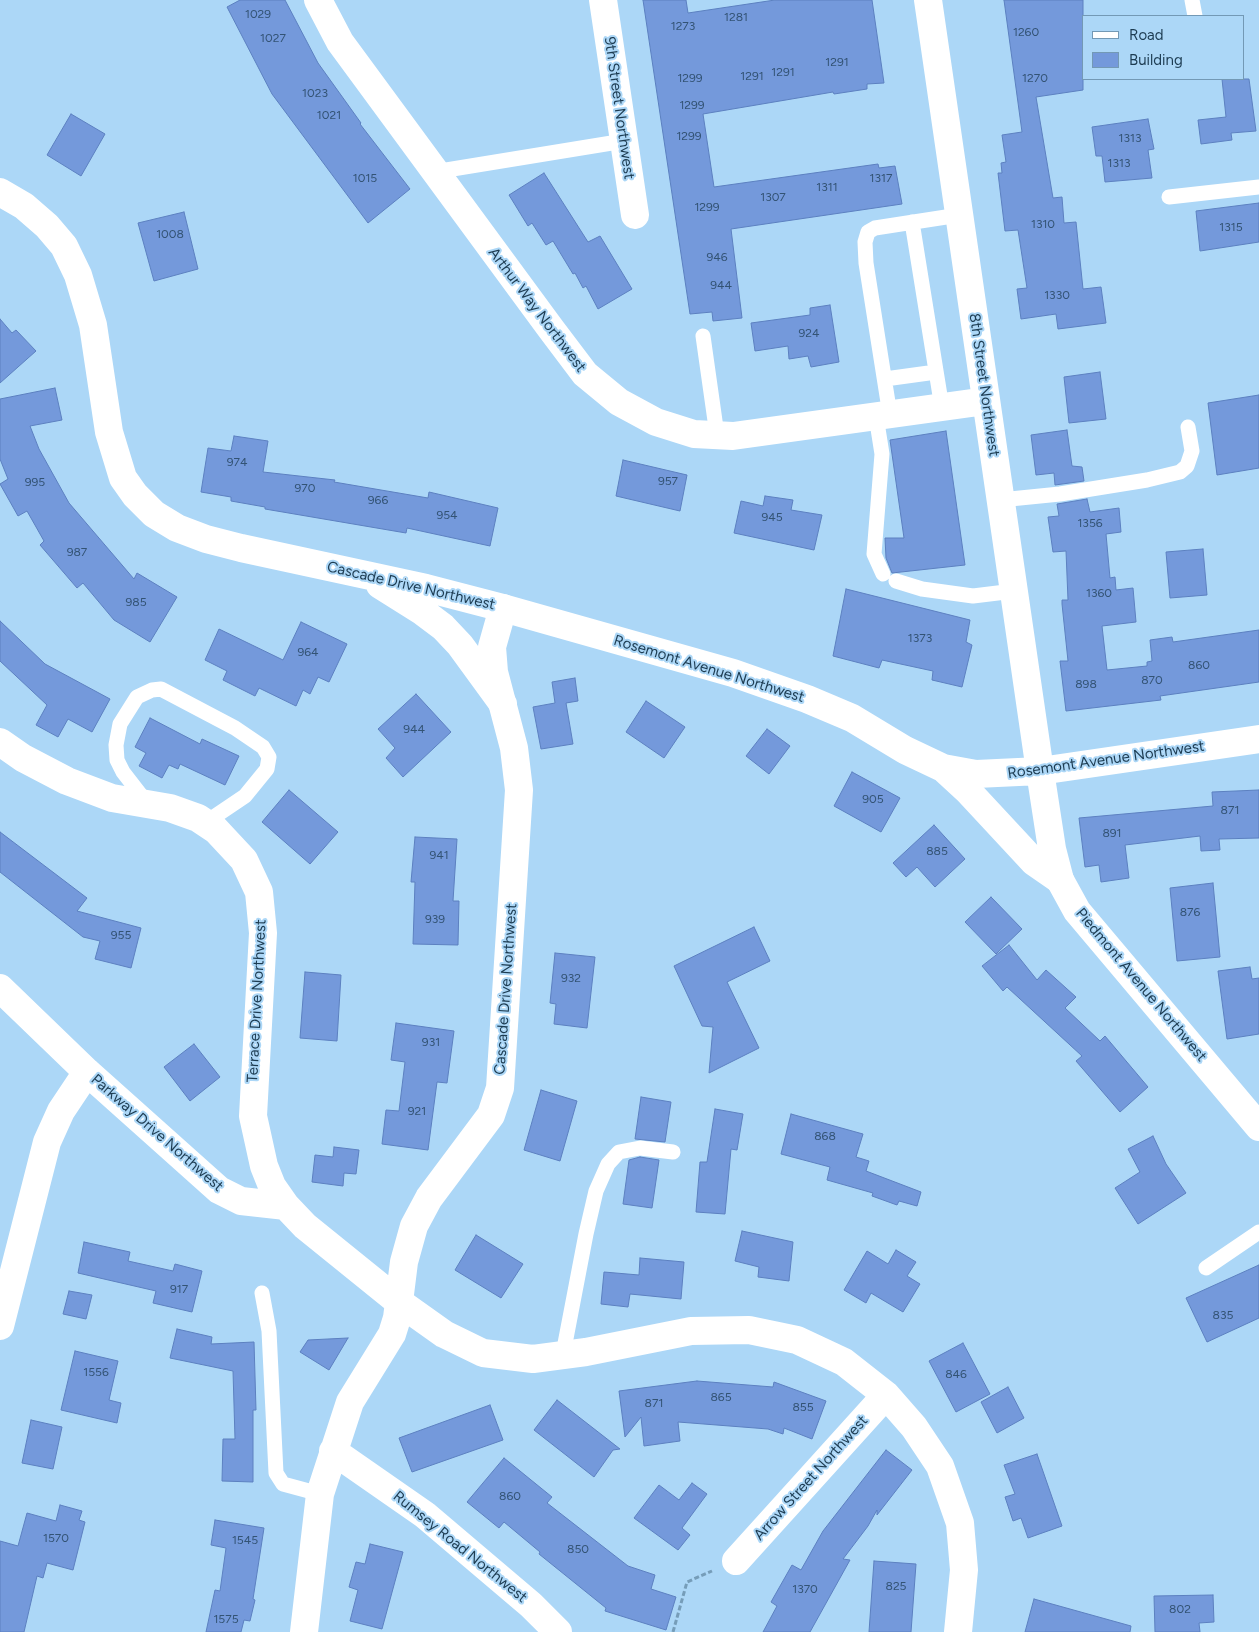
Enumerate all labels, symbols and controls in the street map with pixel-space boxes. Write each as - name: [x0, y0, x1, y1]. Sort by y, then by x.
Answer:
- house number: 1029: [245, 7, 271, 21]
- house number: 1281: [724, 10, 748, 24]
- legend: [1082, 15, 1244, 80]
- house number: 1273: [671, 19, 695, 33]
- house number: 1260: [1013, 25, 1039, 39]
- text: Road: [1129, 26, 1164, 44]
- house number: 1027: [260, 31, 286, 45]
- street label: 9th Street Northwest: [600, 36, 638, 180]
- text: Building: [1129, 51, 1183, 69]
- house number: 1291: [825, 55, 849, 69]
- house number: 1291: [771, 65, 795, 79]
- house number: 1291: [740, 69, 764, 83]
- house number: 1299: [677, 71, 703, 85]
- house number: 1270: [1022, 71, 1048, 85]
- house number: 1023: [302, 86, 328, 100]
- house number: 1299: [679, 98, 705, 112]
- house number: 1021: [317, 108, 341, 122]
- house number: 1299: [676, 129, 702, 143]
- house number: 1313: [1119, 131, 1141, 145]
- house number: 1313: [1108, 156, 1130, 170]
- house number: 1015: [353, 171, 377, 185]
- house number: 1317: [870, 171, 892, 185]
- house number: 1311: [816, 180, 838, 194]
- house number: 1307: [760, 190, 786, 204]
- house number: 1299: [694, 200, 720, 214]
- house number: 1310: [1031, 217, 1055, 231]
- house number: 1315: [1219, 220, 1243, 234]
- house number: 1008: [156, 227, 184, 241]
- street label: Arthur Way Northwest: [484, 244, 590, 376]
- house number: 946: [706, 250, 728, 264]
- house number: 944: [710, 278, 732, 292]
- house number: 1330: [1044, 288, 1070, 302]
- street label: 8th Street Northwest: [965, 312, 1003, 458]
- house number: 924: [799, 326, 819, 340]
- house number: 974: [227, 455, 247, 469]
- house number: 957: [658, 474, 678, 488]
- house number: 995: [25, 475, 45, 489]
- house number: 970: [295, 481, 315, 495]
- house number: 966: [368, 493, 388, 507]
- house number: 954: [436, 508, 458, 522]
- house number: 945: [761, 510, 783, 524]
- house number: 1356: [1077, 516, 1103, 530]
- house number: 987: [67, 545, 87, 559]
- street label: Cascade Drive Northwest: [325, 558, 497, 614]
- house number: 1360: [1086, 586, 1112, 600]
- house number: 985: [125, 595, 147, 609]
- street label: Rosemont Avenue Northwest: [611, 631, 807, 707]
- house number: 1373: [908, 631, 932, 645]
- house number: 964: [297, 645, 319, 659]
- house number: 860: [1188, 658, 1210, 672]
- house number: 870: [1141, 673, 1163, 687]
- house number: 898: [1075, 677, 1097, 691]
- house number: 944: [403, 722, 425, 736]
- street label: Rosemont Avenue Northwest: [1006, 737, 1206, 783]
- house number: 905: [862, 792, 884, 806]
- house number: 871: [1221, 803, 1239, 817]
- house number: 891: [1102, 826, 1122, 840]
- house number: 885: [926, 844, 948, 858]
- house number: 941: [429, 848, 449, 862]
- street label: Cascade Drive Northwest: [491, 903, 521, 1075]
- street label: Piedmont Avenue Northwest: [1072, 905, 1210, 1065]
- house number: 876: [1180, 905, 1200, 919]
- house number: 939: [425, 912, 445, 926]
- street label: Terrace Drive Northwest: [244, 919, 270, 1083]
- house number: 955: [111, 928, 131, 942]
- house number: 932: [561, 971, 581, 985]
- house number: 931: [422, 1035, 440, 1049]
- street label: Parkway Drive Northwest: [87, 1071, 227, 1195]
- house number: 921: [408, 1104, 426, 1118]
- house number: 868: [814, 1129, 836, 1143]
- house number: 917: [170, 1282, 188, 1296]
- house number: 835: [1213, 1308, 1233, 1322]
- house number: 1556: [83, 1365, 109, 1379]
- house number: 846: [945, 1367, 967, 1381]
- house number: 865: [710, 1390, 732, 1404]
- house number: 871: [645, 1396, 663, 1410]
- house number: 855: [792, 1400, 814, 1414]
- street label: Arrow Street Northwest: [750, 1412, 872, 1544]
- street label: Rumsey Road Northwest: [389, 1487, 531, 1607]
- house number: 860: [499, 1489, 521, 1503]
- house number: 1570: [43, 1531, 69, 1545]
- house number: 1545: [232, 1533, 258, 1547]
- house number: 850: [567, 1542, 589, 1556]
- house number: 825: [886, 1579, 906, 1593]
- house number: 1370: [792, 1582, 818, 1596]
- house number: 802: [1169, 1602, 1191, 1616]
- house number: 1575: [213, 1612, 239, 1626]

